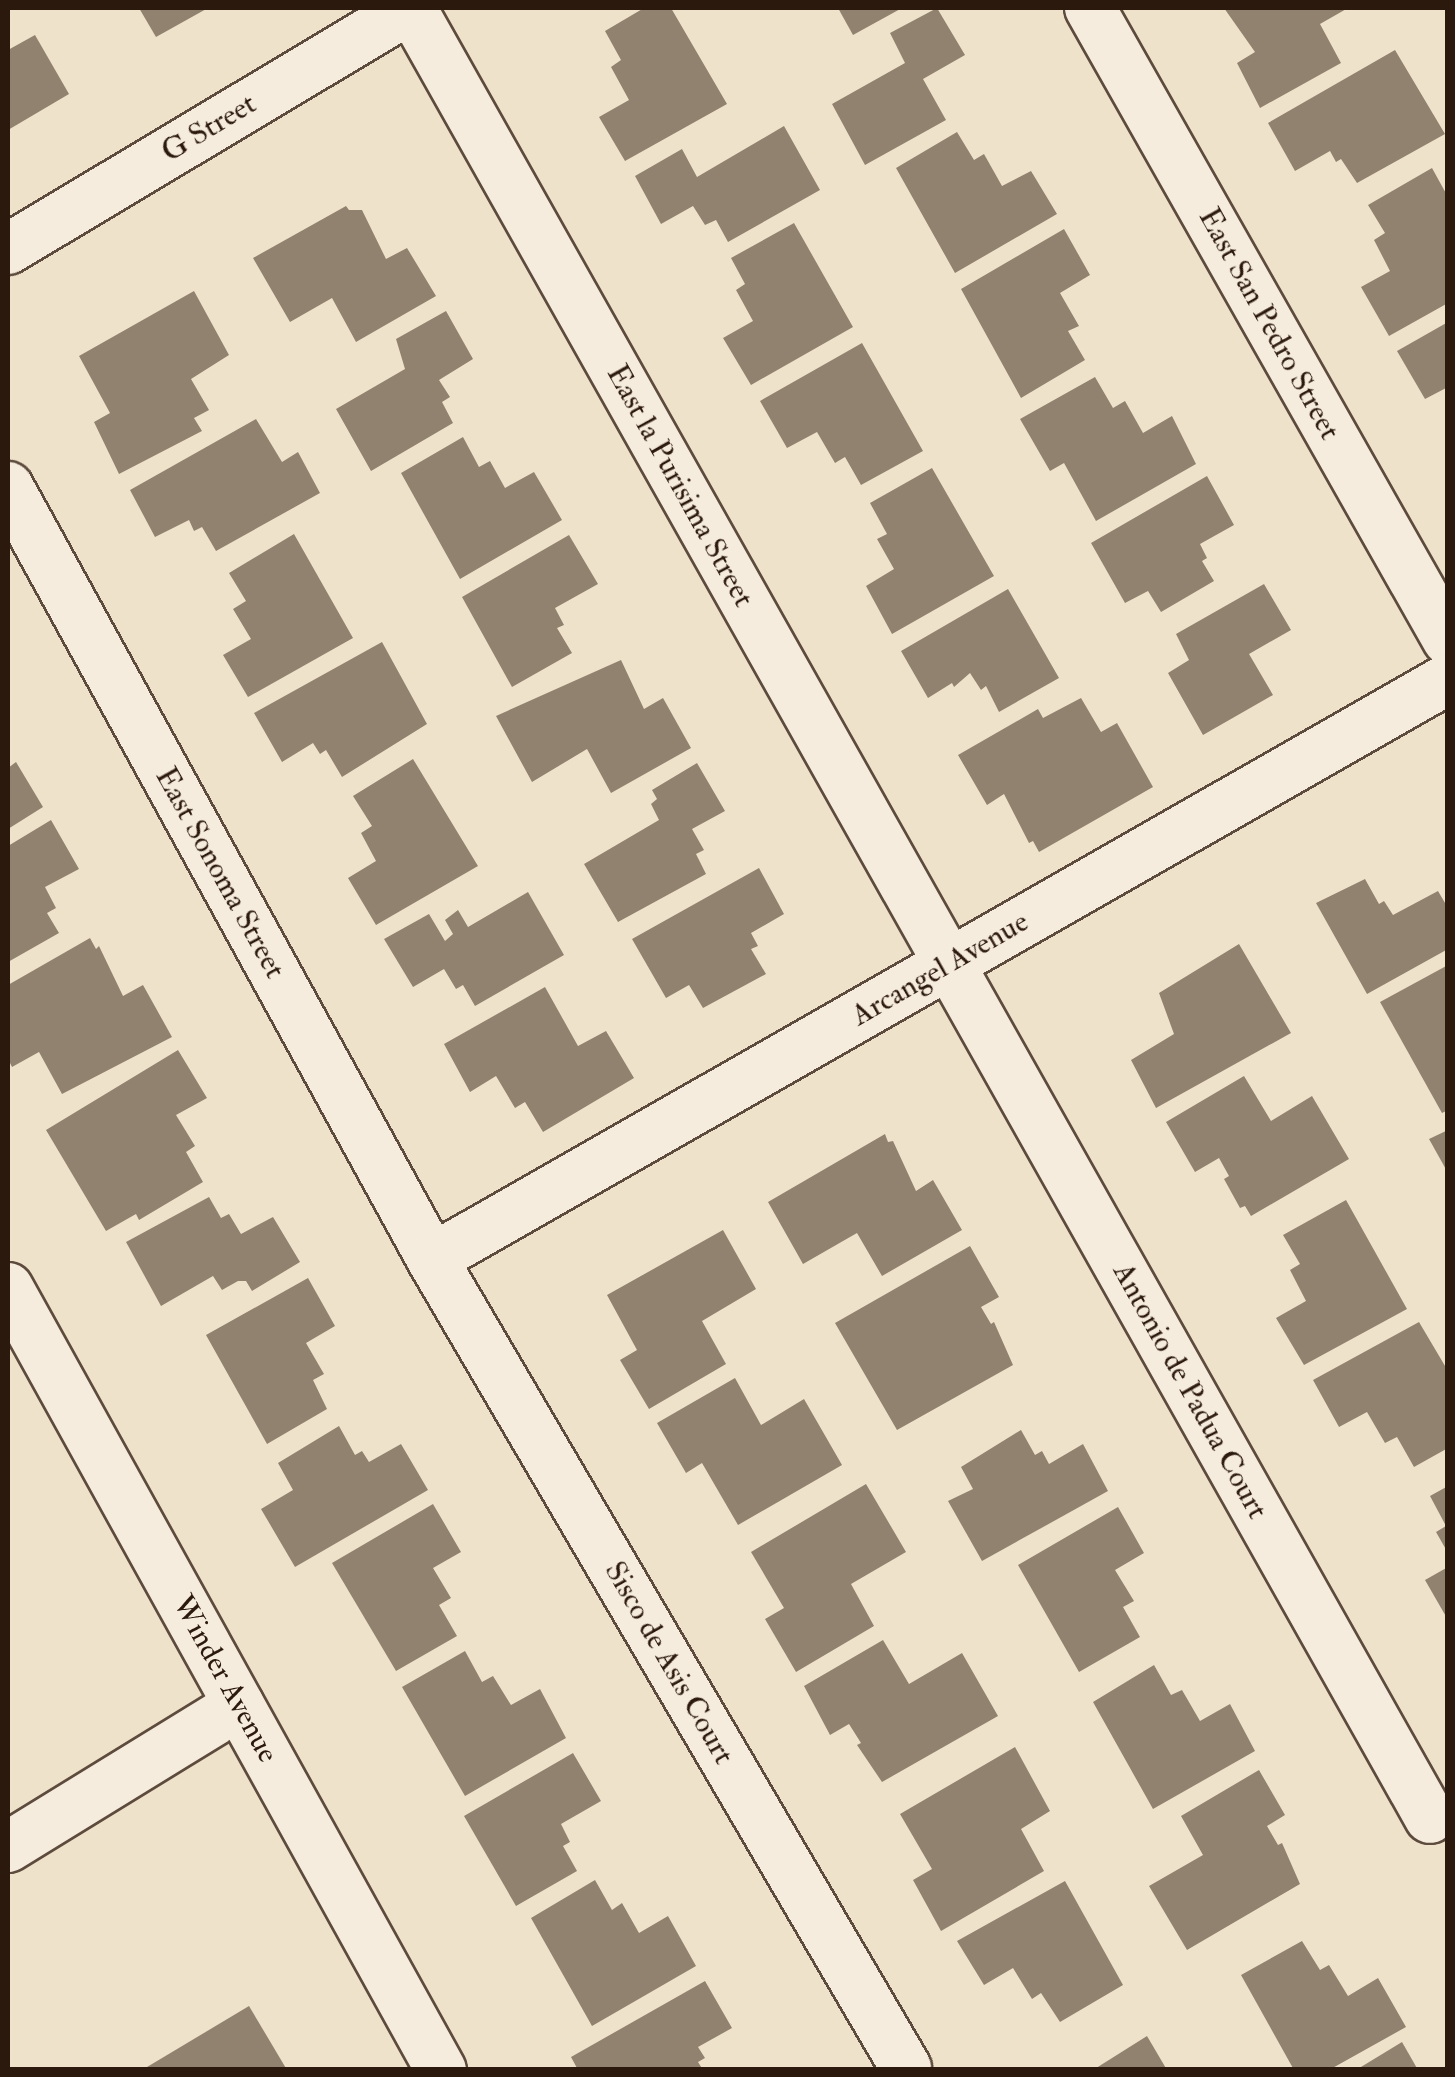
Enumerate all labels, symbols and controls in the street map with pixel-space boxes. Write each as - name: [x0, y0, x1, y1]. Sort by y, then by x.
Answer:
- street label: G Street: [155, 86, 263, 170]
- street label: East San Pedro Street: [1190, 202, 1348, 446]
- street label: East la Purisima Street: [598, 359, 762, 613]
- street label: East Sonoma Street: [147, 761, 293, 985]
- street label: Arcangel Avenue: [845, 904, 1035, 1034]
- street label: Antonio de Padua Court: [1105, 1257, 1275, 1525]
- street label: Sisco de Asis Court: [596, 1555, 742, 1771]
- street label: Winder Avenue: [164, 1589, 286, 1769]

